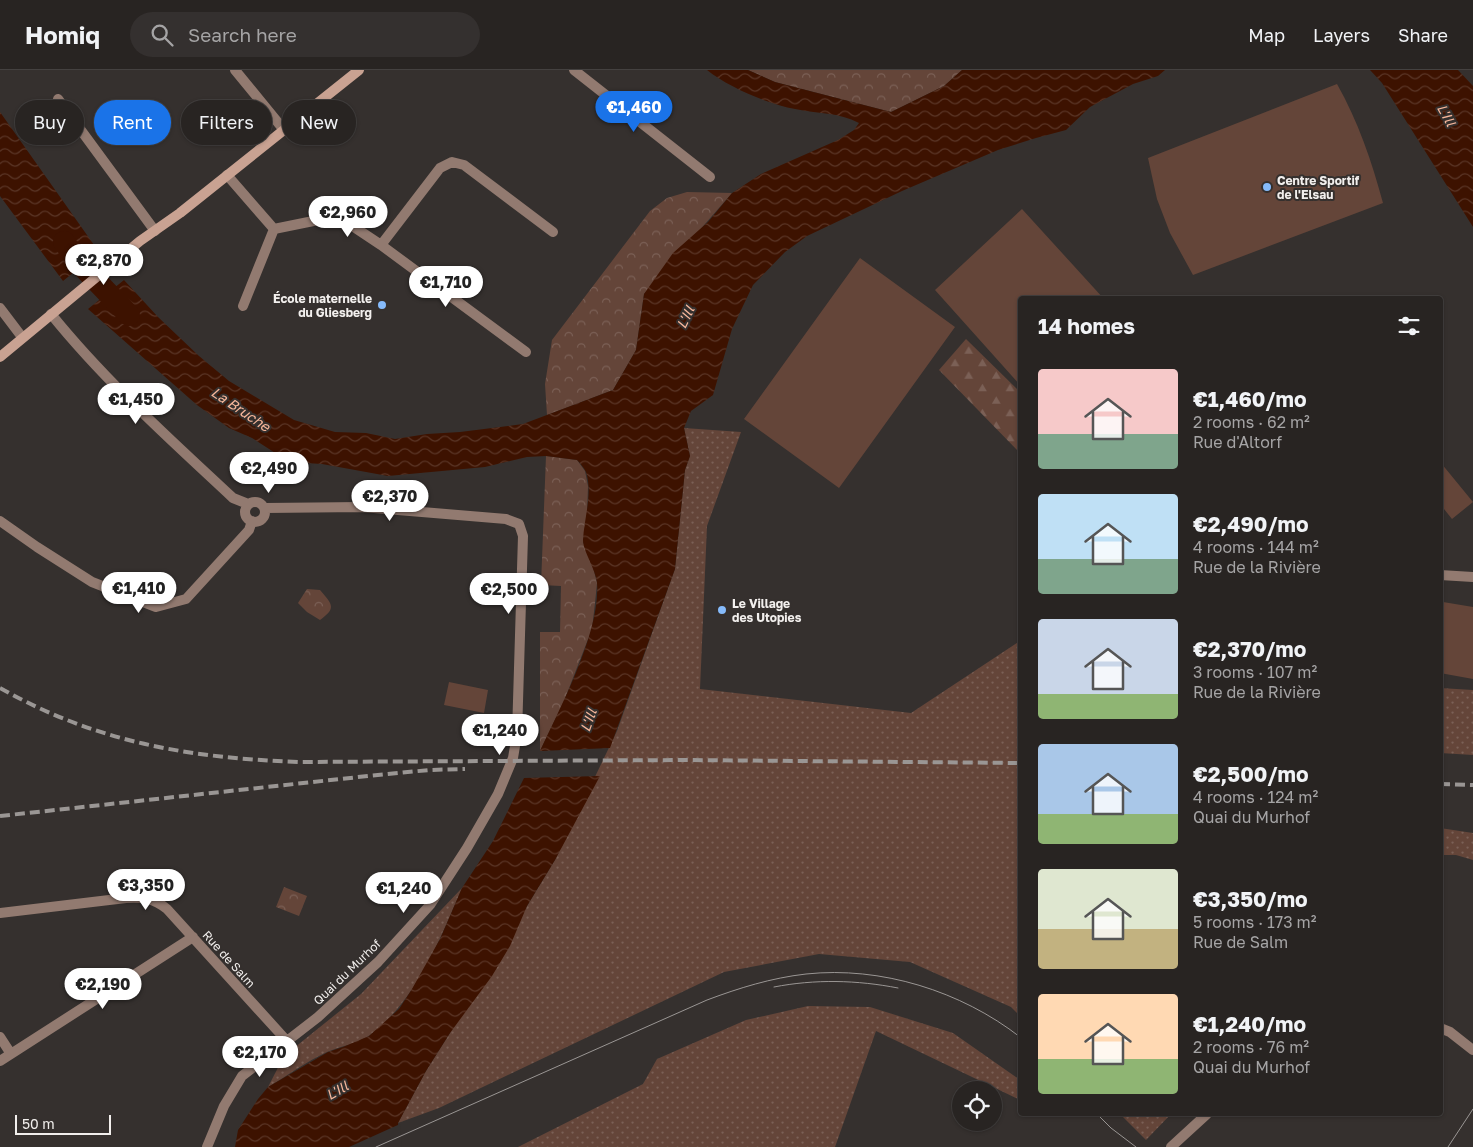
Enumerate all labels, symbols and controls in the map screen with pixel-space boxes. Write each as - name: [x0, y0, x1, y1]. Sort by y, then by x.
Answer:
- search box: [130, 12, 480, 57]
- text: Homiq: [25, 20, 100, 49]
- icon: search: [148, 21, 176, 49]
- text: Search here: [188, 23, 297, 46]
- text: Map: [1248, 24, 1285, 46]
- text: Layers: [1313, 24, 1370, 46]
- text: Share: [1398, 24, 1448, 46]
- pin: €1,460: [593, 90, 675, 133]
- text: €1,460: [606, 97, 662, 117]
- chip: Buy: [15, 100, 84, 145]
- chip: Rent: [94, 100, 171, 145]
- chip: Filters: [181, 100, 272, 145]
- chip: New: [282, 100, 356, 145]
- water label: L'Ill: [1434, 101, 1460, 130]
- place label: Centre Sportif de l'Elsau: [1277, 173, 1360, 202]
- marker: Centre Sportif de l'Elsau: [1261, 181, 1273, 193]
- pin: €2,960: [307, 196, 389, 238]
- text: €2,960: [320, 202, 376, 222]
- pin: €2,870: [63, 244, 145, 286]
- text: €2,870: [76, 250, 132, 270]
- pin: €1,710: [405, 266, 487, 308]
- text: €1,710: [420, 272, 472, 292]
- place label: École maternelle du Gliesberg: [273, 291, 372, 320]
- marker: École maternelle du Gliesberg: [376, 299, 388, 311]
- water label: L'Ill: [672, 302, 698, 331]
- icon: filters: [1395, 312, 1423, 340]
- text: 14 homes: [1038, 313, 1135, 339]
- pin: €1,450: [95, 382, 177, 425]
- water label: La Bruche: [208, 383, 274, 435]
- text: €1,460/mo: [1193, 386, 1307, 412]
- text: €1,450: [109, 389, 163, 409]
- icon: home: [1078, 389, 1138, 449]
- text: 2 rooms · 62 m²: [1193, 412, 1310, 432]
- text: Rue d'Altorf: [1193, 432, 1282, 452]
- pin: €2,490: [228, 452, 310, 494]
- text: €2,490: [241, 458, 297, 478]
- pin: €2,370: [349, 480, 431, 522]
- text: €2,370: [362, 486, 418, 506]
- text: €2,490/mo: [1193, 511, 1309, 537]
- icon: home: [1078, 514, 1138, 574]
- text: 4 rooms · 144 m²: [1193, 537, 1319, 557]
- text: Rue de la Rivière: [1193, 557, 1321, 577]
- pin: €1,410: [98, 572, 180, 614]
- pin: €2,500: [468, 572, 550, 615]
- text: €1,410: [112, 578, 166, 598]
- text: €2,500: [481, 579, 537, 599]
- place label: Le Village des Utopies: [732, 596, 802, 625]
- marker: Le Village des Utopies: [716, 604, 728, 616]
- text: €2,370/mo: [1193, 636, 1306, 662]
- icon: home: [1078, 639, 1138, 699]
- text: 3 rooms · 107 m²: [1193, 662, 1317, 682]
- text: Rue de la Rivière: [1193, 682, 1321, 702]
- water label: L'Ill: [576, 706, 600, 734]
- pin: €1,240: [459, 714, 541, 756]
- text: €1,240: [473, 720, 527, 740]
- text: €2,500/mo: [1193, 761, 1309, 787]
- icon: home: [1078, 764, 1138, 824]
- text: 4 rooms · 124 m²: [1193, 787, 1318, 807]
- text: Quai du Murhof: [1193, 807, 1310, 827]
- pin: €3,350: [105, 868, 187, 911]
- pin: €1,240: [363, 872, 445, 914]
- text: €3,350: [118, 875, 174, 895]
- text: €1,240: [377, 878, 431, 898]
- text: €3,350/mo: [1193, 886, 1308, 912]
- icon: home: [1078, 889, 1138, 949]
- text: 5 rooms · 173 m²: [1193, 912, 1317, 932]
- street label: Rue de Salm: [200, 927, 258, 991]
- text: Rue de Salm: [1193, 932, 1288, 952]
- street label: Quai du Murhof: [310, 936, 384, 1008]
- pin: €2,190: [62, 968, 144, 1010]
- text: €2,190: [76, 974, 130, 994]
- text: €1,240/mo: [1193, 1011, 1306, 1037]
- icon: home: [1078, 1014, 1138, 1074]
- pin: €2,170: [219, 1036, 301, 1078]
- text: 2 rooms · 76 m²: [1193, 1037, 1309, 1057]
- text: €2,170: [233, 1042, 287, 1062]
- text: Quai du Murhof: [1193, 1057, 1310, 1077]
- water label: L'Ill: [323, 1077, 352, 1103]
- map controls: [952, 1081, 1002, 1131]
- button: locate: [952, 1081, 1002, 1131]
- scale bar: [15, 1112, 111, 1135]
- text: 50 m: [22, 1115, 55, 1132]

